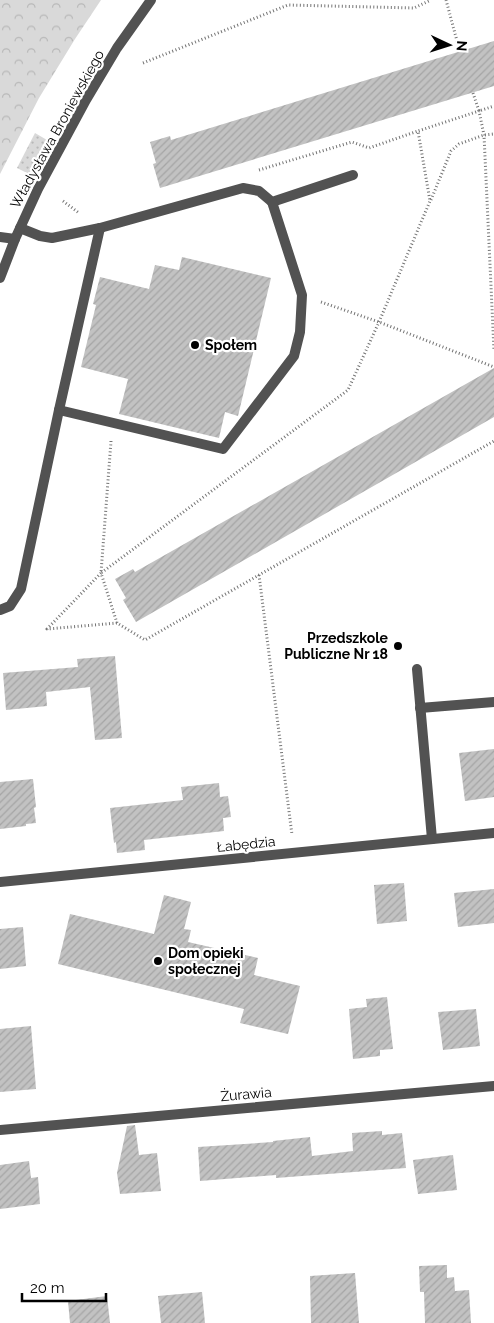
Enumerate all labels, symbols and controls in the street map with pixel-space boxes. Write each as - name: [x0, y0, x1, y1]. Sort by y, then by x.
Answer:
- north arrow: [424, 20, 474, 70]
- text: N: [454, 40, 470, 52]
- street label: Władysława Broniewskiego: [7, 47, 107, 211]
- place label: Społem: [205, 337, 257, 353]
- marker: Społem: [189, 339, 201, 351]
- place label: Przedszkole Publiczne Nr 18: [284, 630, 389, 662]
- marker: Przedszkole Publiczne Nr 18: [392, 640, 404, 652]
- street label: Łabędzia: [216, 833, 276, 855]
- place label: Dom opieki społecznej: [168, 945, 244, 977]
- marker: Dom opieki społecznej: [152, 955, 164, 967]
- street label: Żurawia: [220, 1082, 272, 1104]
- scale bar: [22, 1270, 106, 1302]
- text: 20 m: [30, 1279, 65, 1297]

